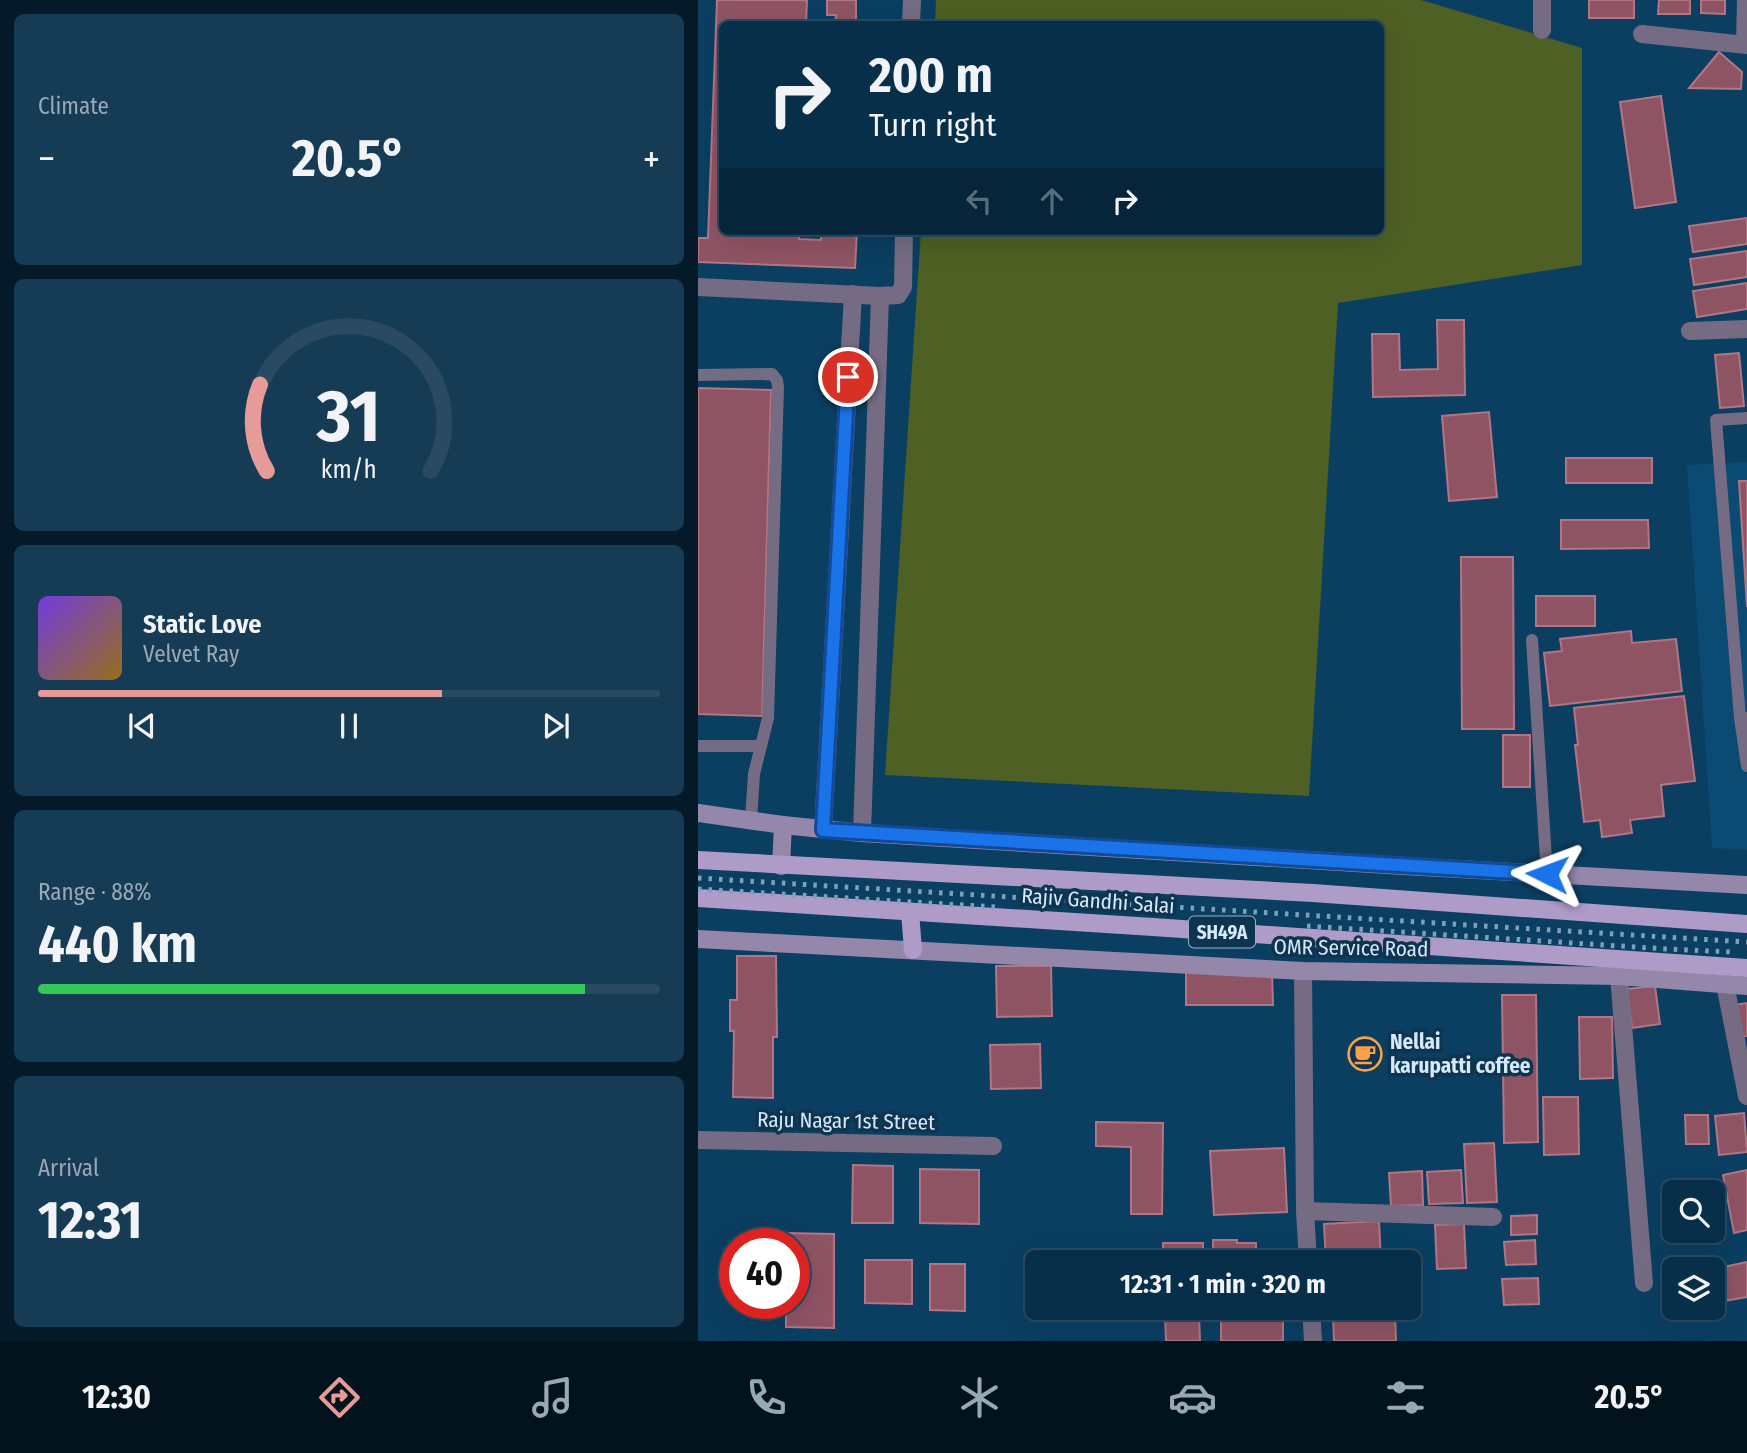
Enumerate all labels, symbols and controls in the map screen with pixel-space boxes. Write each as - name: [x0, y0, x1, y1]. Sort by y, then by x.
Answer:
- text: 200 m: [869, 46, 993, 105]
- icon: right: [754, 49, 845, 140]
- text: Climate: [38, 92, 109, 120]
- text: Turn right: [869, 106, 996, 144]
- text: 20.5°: [292, 127, 406, 190]
- text: −: [38, 136, 55, 182]
- text: +: [643, 136, 660, 182]
- icon: left: [960, 182, 998, 220]
- icon: ahead: [1033, 182, 1071, 220]
- icon: right: [1106, 182, 1144, 220]
- pin: [818, 347, 878, 407]
- icon: arrive: [829, 358, 867, 396]
- text: 31: [316, 374, 381, 461]
- text: km/h: [321, 455, 377, 485]
- text: Static Love: [143, 609, 261, 640]
- text: Velvet Ray: [143, 640, 239, 668]
- icon: previous: [123, 707, 161, 745]
- icon: pause: [330, 707, 368, 745]
- icon: next: [537, 707, 575, 745]
- position arrow: [1510, 837, 1584, 911]
- text: Range · 88%: [38, 878, 151, 906]
- street label: Rajiv Gandhi Salai: [1020, 883, 1176, 919]
- text: 440 km: [38, 913, 197, 976]
- road number: SH49A: [1189, 916, 1255, 948]
- street label: OMR Service Road: [1274, 934, 1428, 962]
- place label: Nellai karupatti coffee: [1390, 1029, 1531, 1079]
- cafe icon: Nellai karupatti coffee: [1346, 1035, 1384, 1073]
- street label: Raju Nagar 1st Street: [757, 1106, 935, 1136]
- text: Arrival: [38, 1154, 99, 1182]
- map controls: [1662, 1180, 1725, 1320]
- button: search: [1662, 1180, 1725, 1243]
- text: 12:31: [38, 1189, 142, 1252]
- speed limit sign: 40: [719, 1228, 810, 1319]
- button: layers: [1662, 1257, 1725, 1320]
- text: 12:31 · 1 min · 320 m: [1120, 1269, 1326, 1300]
- icon: directions: [315, 1373, 364, 1422]
- icon: music: [528, 1373, 577, 1422]
- icon: phone: [742, 1373, 791, 1422]
- icon: climate: [955, 1373, 1004, 1422]
- icon: car: [1168, 1373, 1217, 1422]
- icon: filters: [1381, 1373, 1430, 1422]
- text: 12:30: [82, 1378, 151, 1416]
- text: 20.5°: [1595, 1378, 1665, 1416]

